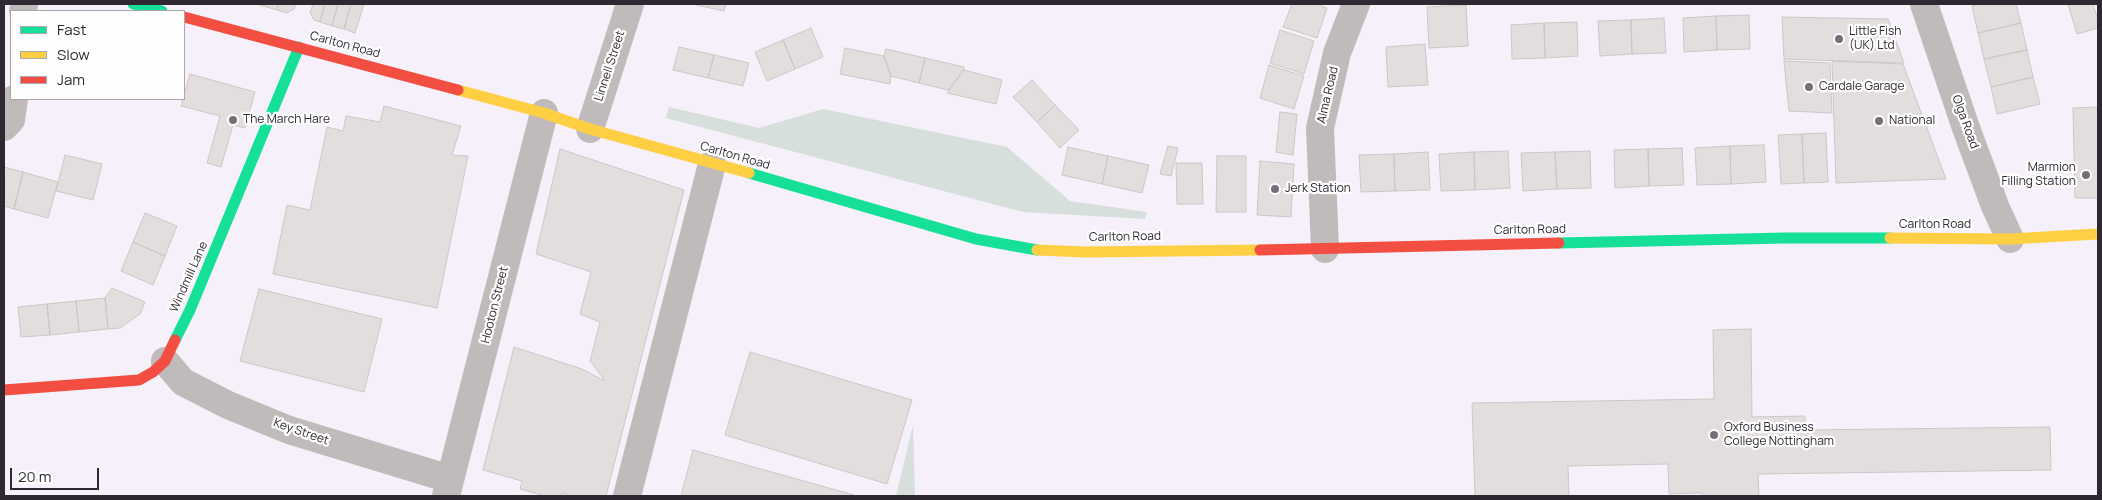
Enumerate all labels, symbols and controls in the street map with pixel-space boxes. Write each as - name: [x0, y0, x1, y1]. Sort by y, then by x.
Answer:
- legend: [10, 10, 185, 100]
- text: Fast: [57, 19, 86, 40]
- place label: Little Fish (UK) Ltd: [1849, 25, 1901, 53]
- street label: Carlton Road: [308, 29, 382, 61]
- street label: Linnell Street: [592, 29, 628, 103]
- marker: Little Fish (UK) Ltd: [1833, 33, 1845, 45]
- text: Slow: [57, 44, 90, 65]
- street label: Alma Road: [1314, 65, 1342, 125]
- text: Jam: [57, 69, 85, 90]
- place label: Cardale Garage: [1819, 80, 1904, 94]
- marker: Cardale Garage: [1803, 81, 1815, 93]
- street label: Olga Road: [1949, 93, 1981, 151]
- place label: The March Hare: [243, 113, 330, 127]
- marker: The March Hare: [227, 114, 239, 126]
- place label: National: [1889, 114, 1935, 128]
- marker: National: [1873, 115, 1885, 127]
- street label: Carlton Road: [698, 139, 772, 173]
- place label: Marmion Filling Station: [2001, 161, 2076, 189]
- marker: Marmion Filling Station: [2080, 169, 2092, 181]
- place label: Jerk Station: [1285, 182, 1351, 196]
- marker: Jerk Station: [1269, 183, 1281, 195]
- street label: Carlton Road: [1899, 218, 1971, 232]
- street label: Carlton Road: [1494, 222, 1566, 238]
- street label: Carlton Road: [1089, 229, 1161, 245]
- street label: Windmill Lane: [167, 239, 211, 315]
- street label: Hooton Street: [478, 265, 512, 345]
- street label: Key Street: [271, 416, 331, 448]
- place label: Oxford Business College Nottingham: [1724, 421, 1834, 449]
- marker: Oxford Business College Nottingham: [1708, 429, 1720, 441]
- scale bar: [12, 458, 101, 490]
- text: 20 m: [18, 466, 51, 487]

